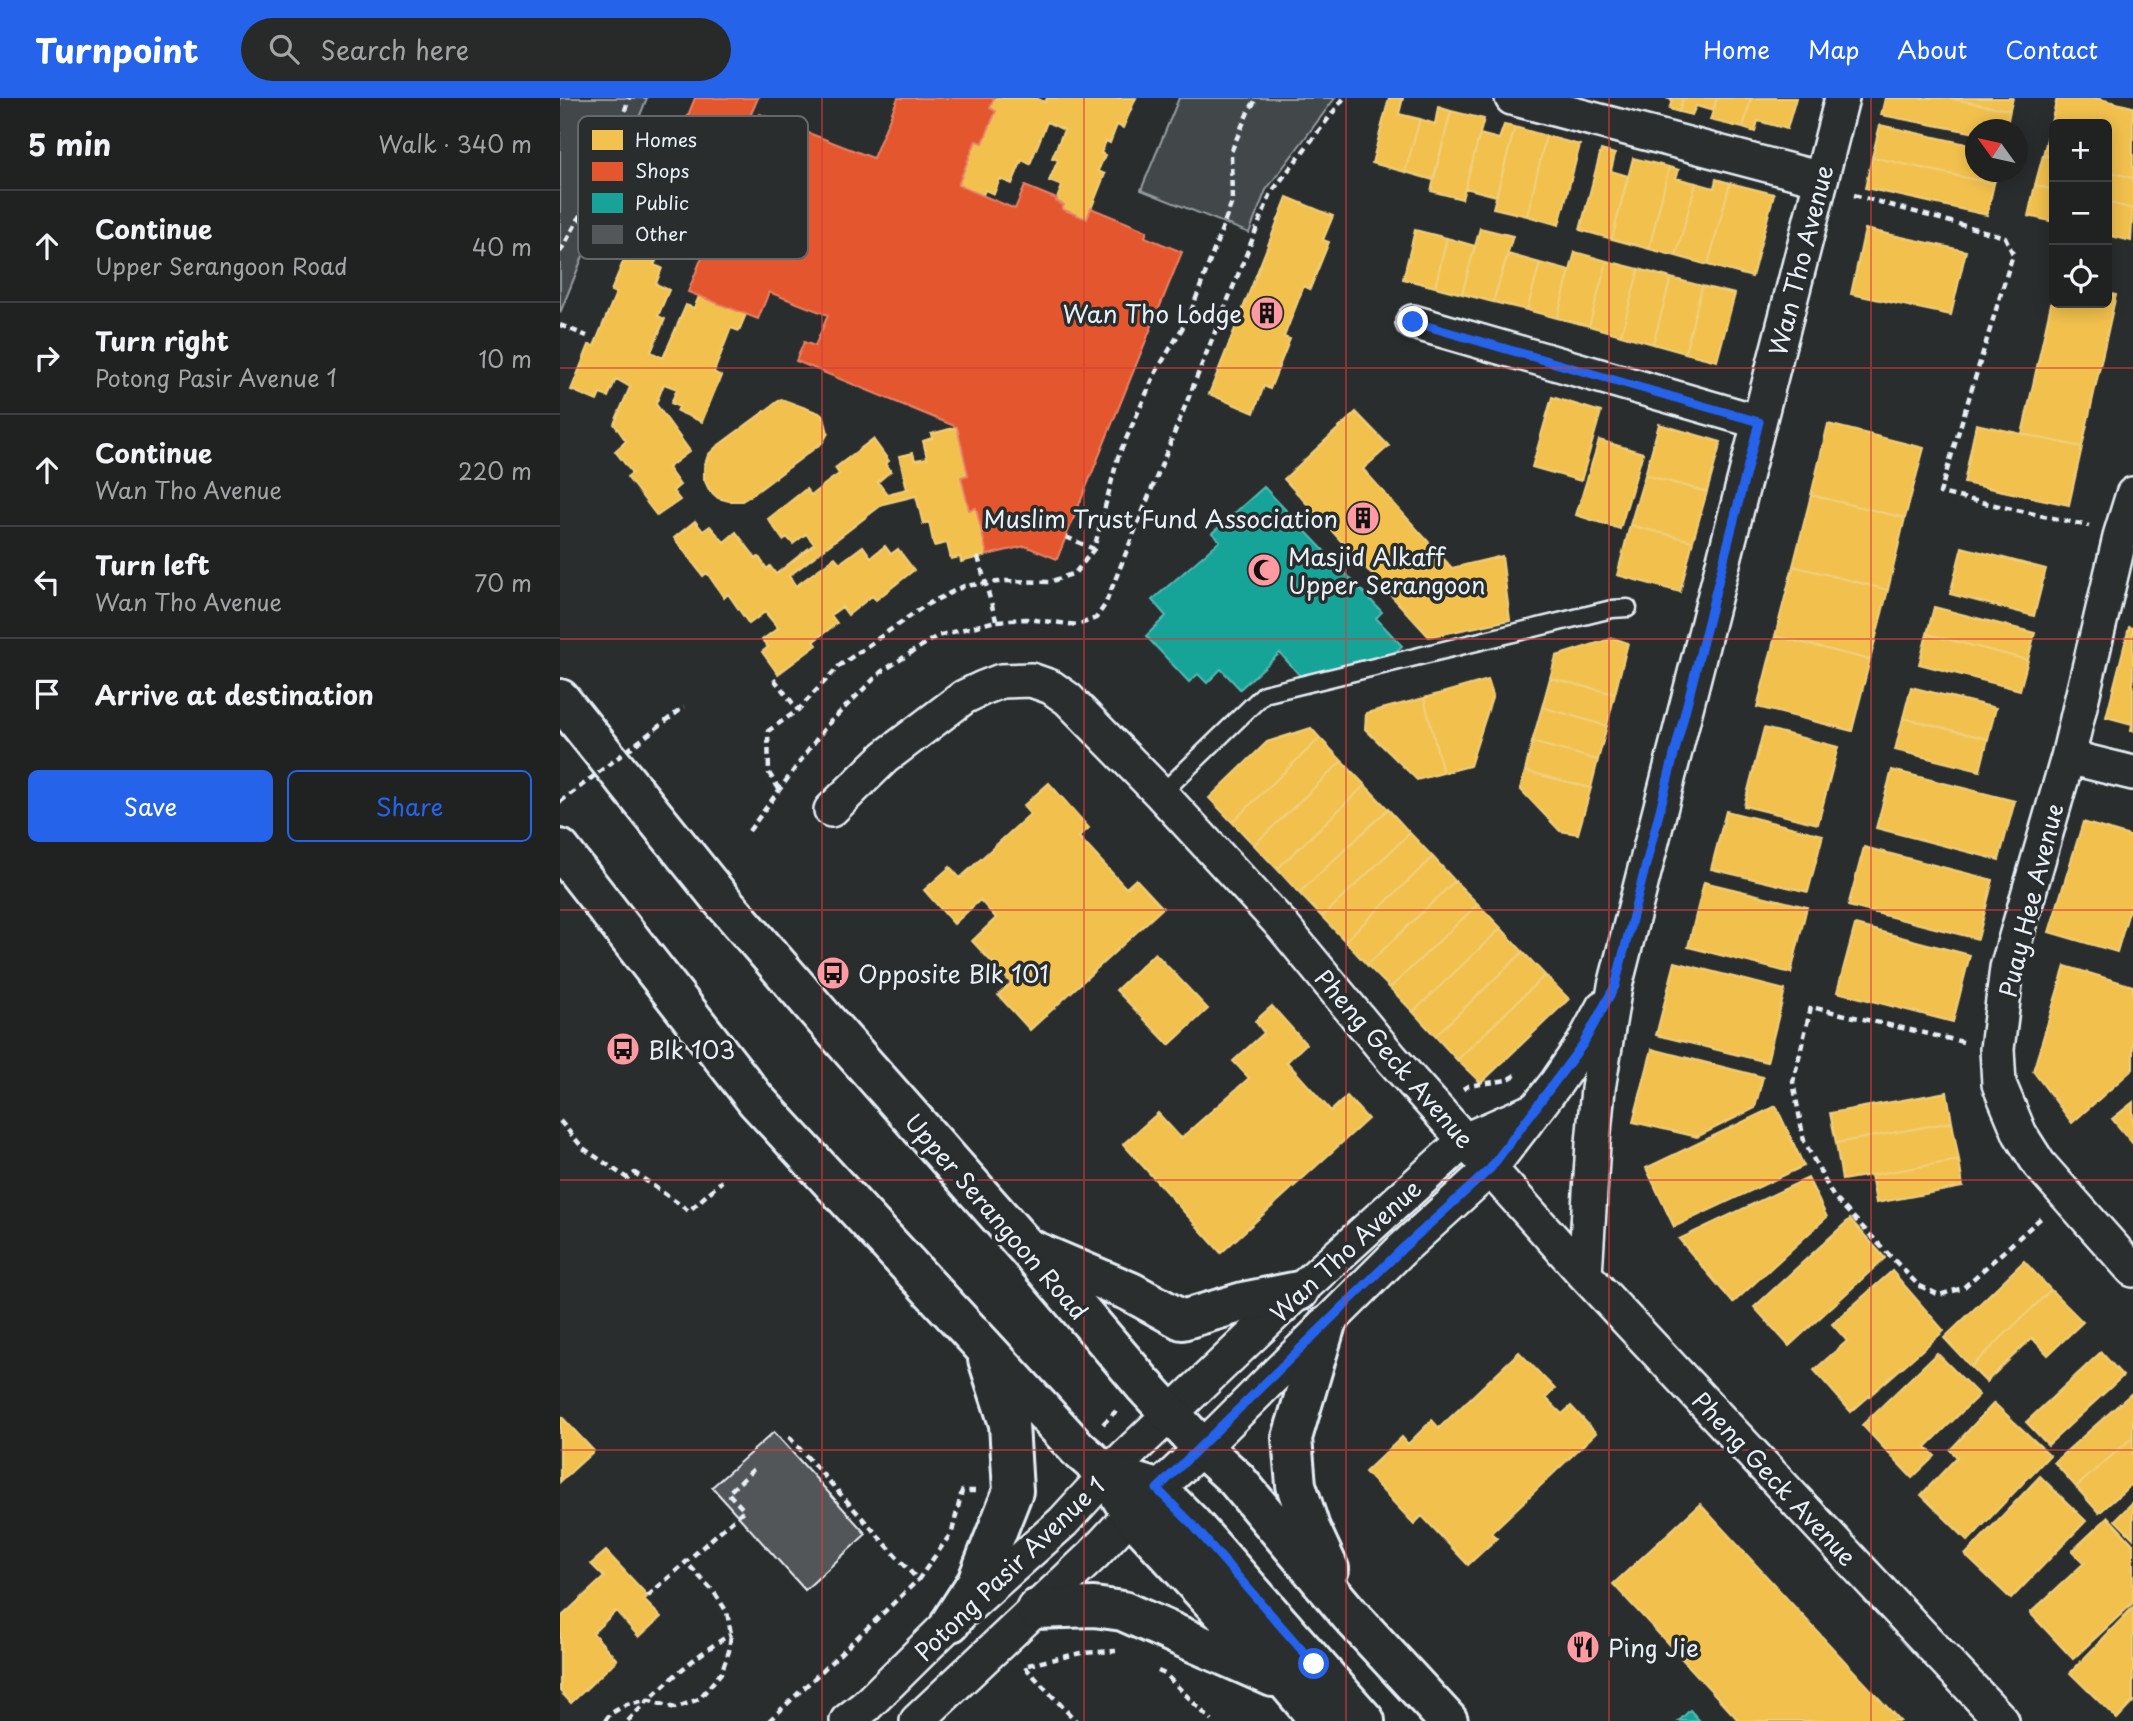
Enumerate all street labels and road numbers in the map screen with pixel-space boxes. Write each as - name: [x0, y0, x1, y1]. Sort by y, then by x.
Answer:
- street label: Wan Tho Avenue: [1759, 161, 1841, 359]
- street label: Puay Hee Avenue: [1989, 799, 2071, 1001]
- street label: Pheng Geck Avenue: [1307, 961, 1483, 1155]
- street label: Upper Serangoon Road: [897, 1105, 1097, 1327]
- street label: Wan Tho Avenue: [1261, 1170, 1429, 1330]
- street label: Pheng Geck Avenue: [1684, 1383, 1866, 1573]
- street label: Potong Pasir Avenue 1: [906, 1467, 1112, 1669]

